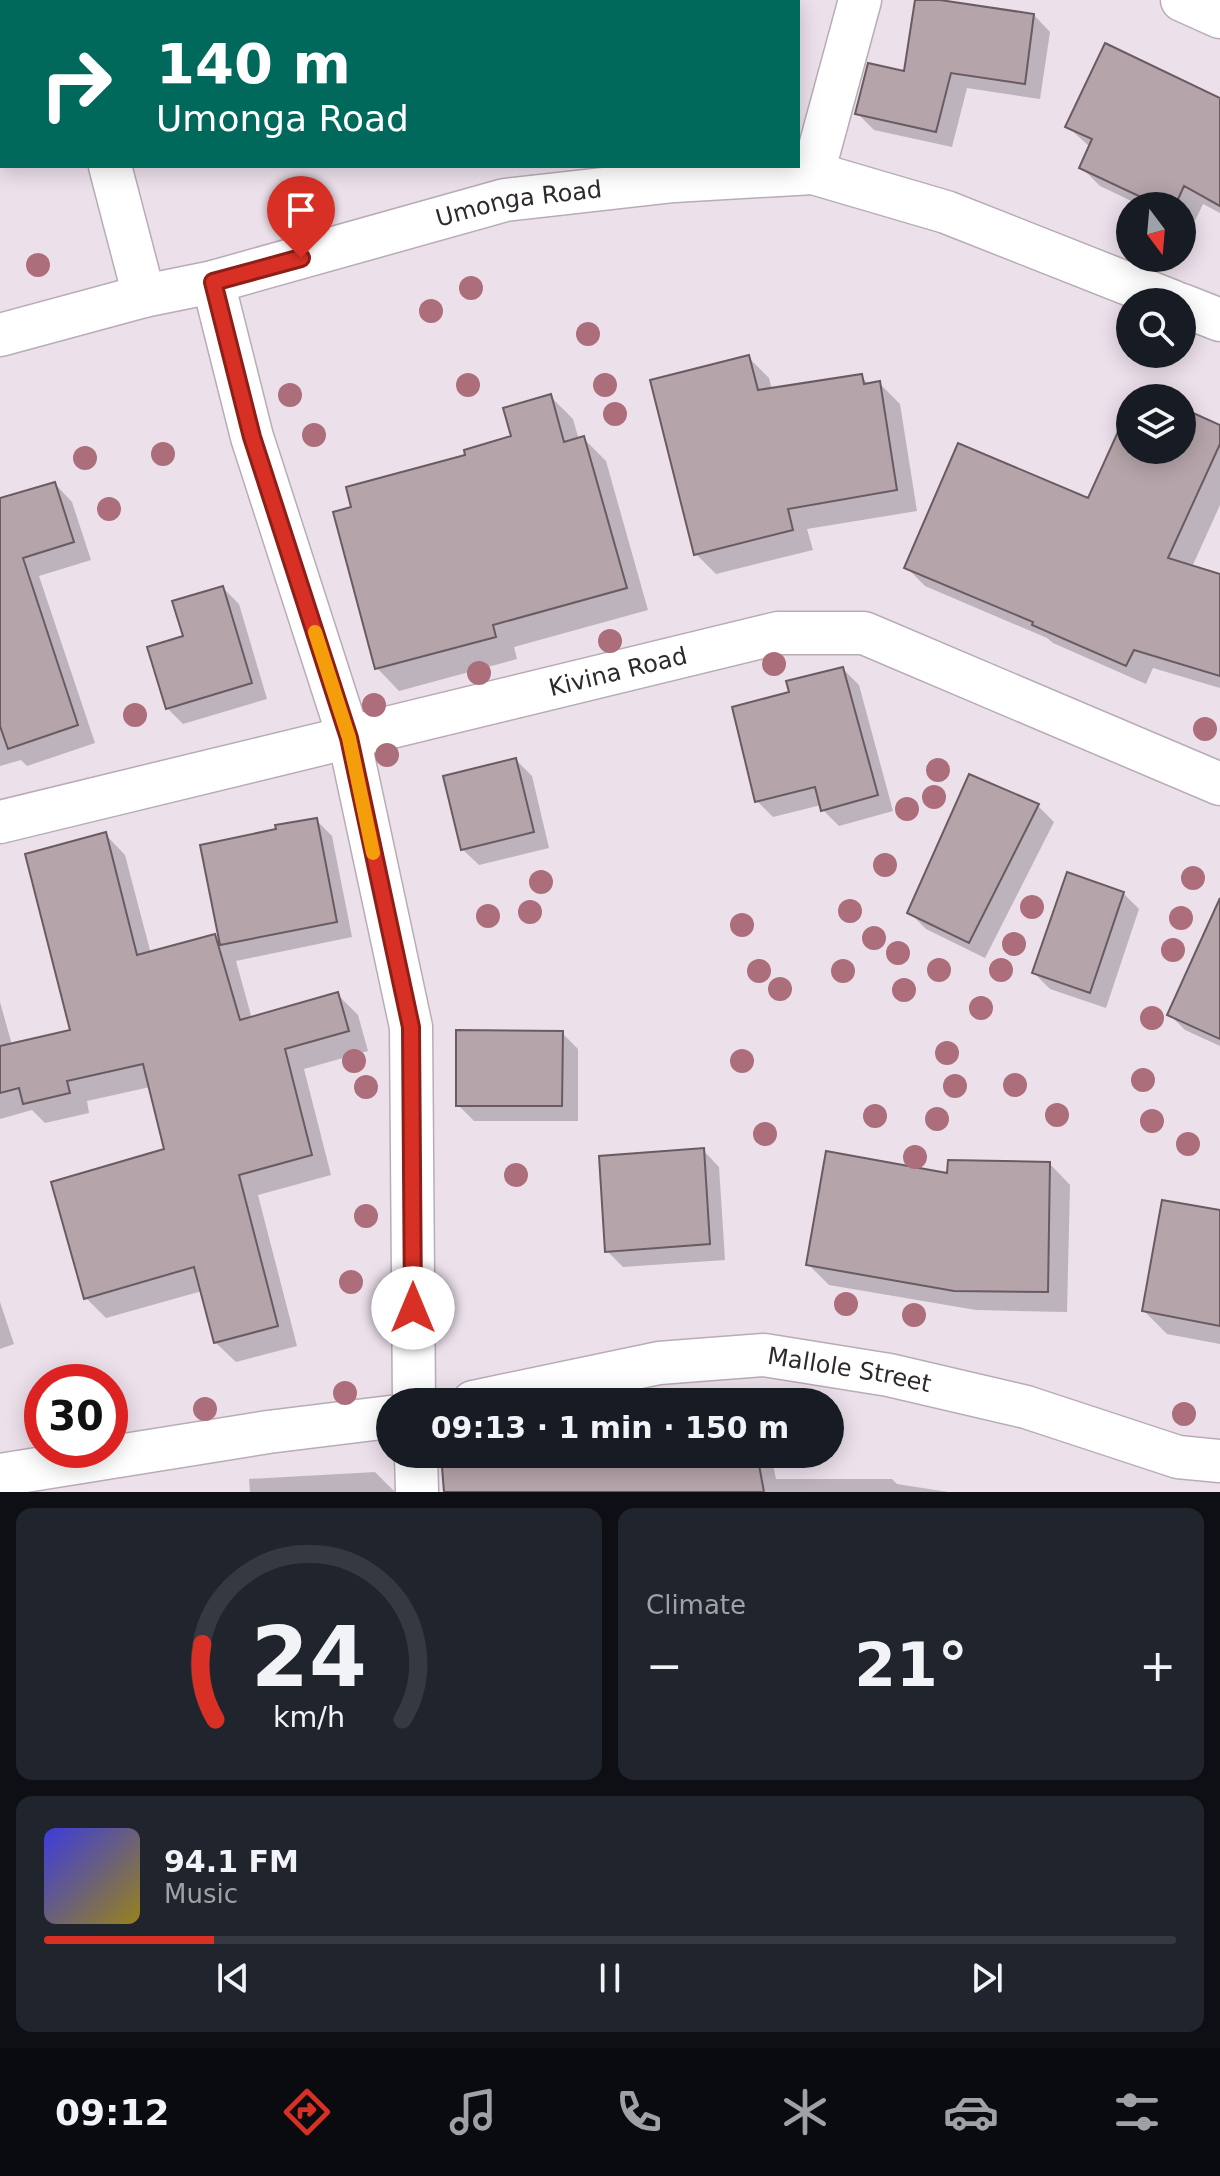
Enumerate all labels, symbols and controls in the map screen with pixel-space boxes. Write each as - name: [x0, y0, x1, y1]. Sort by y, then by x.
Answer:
- text: 140 m: [156, 31, 351, 96]
- icon: right: [24, 32, 128, 136]
- text: Umonga Road: [156, 98, 409, 139]
- street label: Umonga Road: [433, 175, 603, 233]
- pin: [267, 176, 335, 258]
- icon: arrive: [279, 188, 323, 232]
- north arrow: [1116, 192, 1196, 272]
- map controls: [1116, 192, 1196, 464]
- button: search: [1116, 288, 1196, 368]
- button: layers: [1116, 384, 1196, 464]
- street label: Kivina Road: [546, 642, 690, 702]
- position arrow: [371, 1266, 455, 1350]
- street label: Mallole Street: [766, 1342, 934, 1398]
- speed limit sign: 30: [24, 1364, 128, 1468]
- text: 09:13 · 1 min · 150 m: [431, 1410, 789, 1445]
- text: Climate: [646, 1590, 746, 1620]
- text: 24: [251, 1609, 367, 1706]
- text: 21°: [854, 1630, 968, 1700]
- text: −: [646, 1640, 683, 1691]
- text: +: [1139, 1640, 1176, 1691]
- text: km/h: [273, 1700, 345, 1734]
- text: 94.1 FM: [164, 1844, 299, 1879]
- text: Music: [164, 1879, 238, 1909]
- icon: previous: [211, 1956, 255, 2000]
- icon: pause: [588, 1956, 632, 2000]
- icon: next: [965, 1956, 1009, 2000]
- icon: directions: [279, 2084, 335, 2140]
- icon: music: [445, 2084, 501, 2140]
- icon: phone: [611, 2084, 667, 2140]
- icon: climate: [777, 2084, 833, 2140]
- icon: car: [943, 2084, 999, 2140]
- icon: filters: [1109, 2084, 1165, 2140]
- text: 09:12: [55, 2092, 170, 2133]

